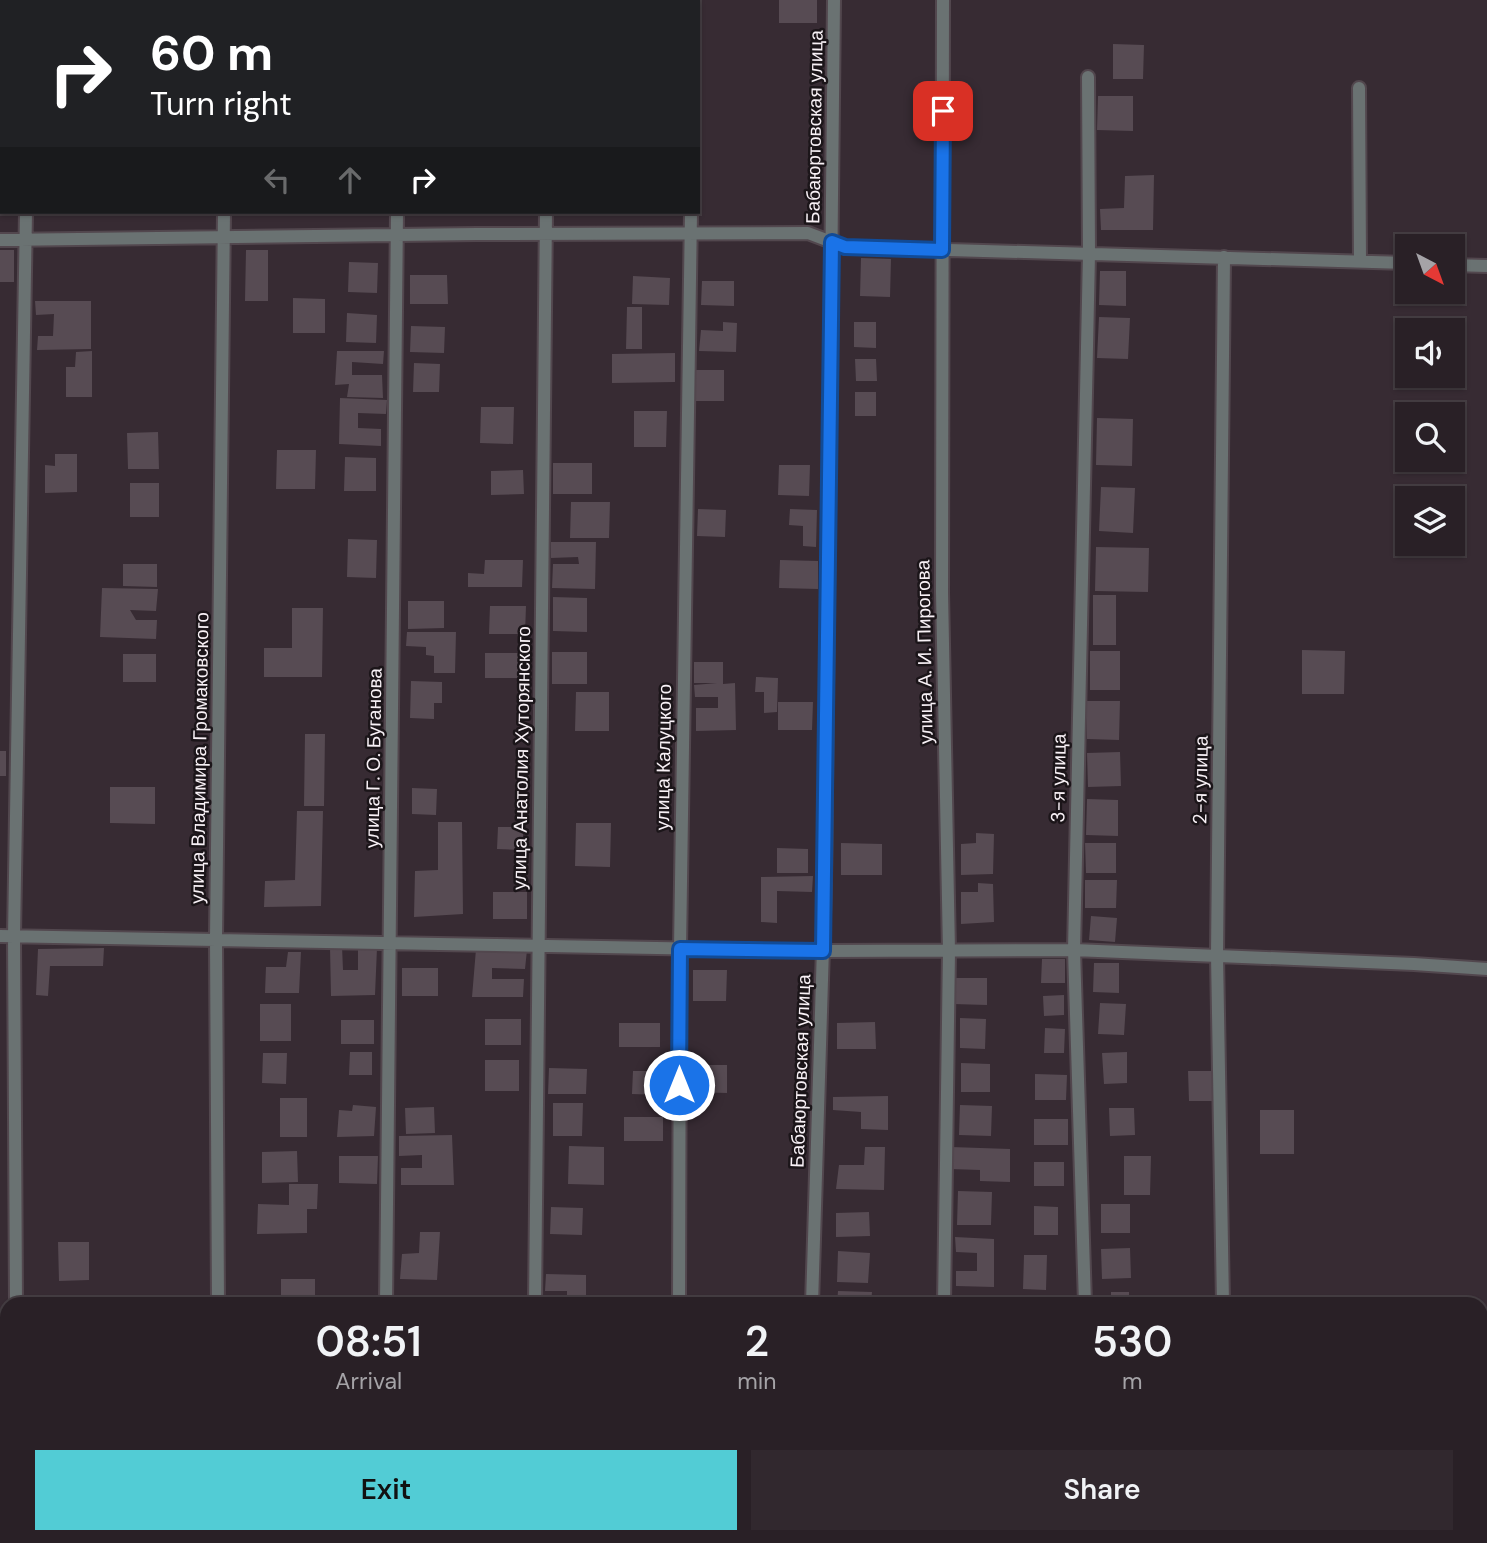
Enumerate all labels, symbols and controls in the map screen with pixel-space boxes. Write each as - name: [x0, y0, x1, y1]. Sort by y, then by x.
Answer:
- text: 60 m: [150, 21, 273, 85]
- icon: right: [35, 28, 126, 119]
- street label: Бабаюртовская улица: [800, 29, 829, 224]
- pin: [913, 81, 973, 141]
- text: Turn right: [150, 83, 292, 125]
- icon: arrive: [924, 92, 962, 130]
- icon: left: [258, 161, 296, 199]
- icon: ahead: [331, 161, 369, 199]
- icon: right: [404, 161, 442, 199]
- north arrow: [1395, 234, 1465, 304]
- map controls: [1395, 234, 1465, 556]
- button: sound: [1395, 318, 1465, 388]
- button: search: [1395, 402, 1465, 472]
- button: layers: [1395, 486, 1465, 556]
- street label: улица А. И. Пирогова: [910, 559, 939, 744]
- street label: улица Владимира Громаковского: [184, 612, 215, 904]
- street label: улица Анатолия Хуторянского: [507, 626, 536, 890]
- street label: улица Г. О. Буганова: [359, 667, 388, 848]
- street label: улица Калуцкого: [650, 684, 677, 830]
- street label: 3-я улица: [1045, 733, 1072, 823]
- street label: 2-я улица: [1187, 735, 1214, 825]
- street label: Бабаюртовская улица: [785, 973, 816, 1168]
- position arrow: [642, 1048, 716, 1122]
- text: 08:51: [316, 1314, 422, 1369]
- text: 2: [745, 1314, 769, 1369]
- text: 530: [1092, 1314, 1172, 1369]
- text: Arrival: [335, 1366, 402, 1396]
- text: min: [737, 1366, 776, 1396]
- text: m: [1122, 1366, 1142, 1396]
- button: Exit: [35, 1450, 737, 1530]
- button: Share: [751, 1450, 1453, 1530]

